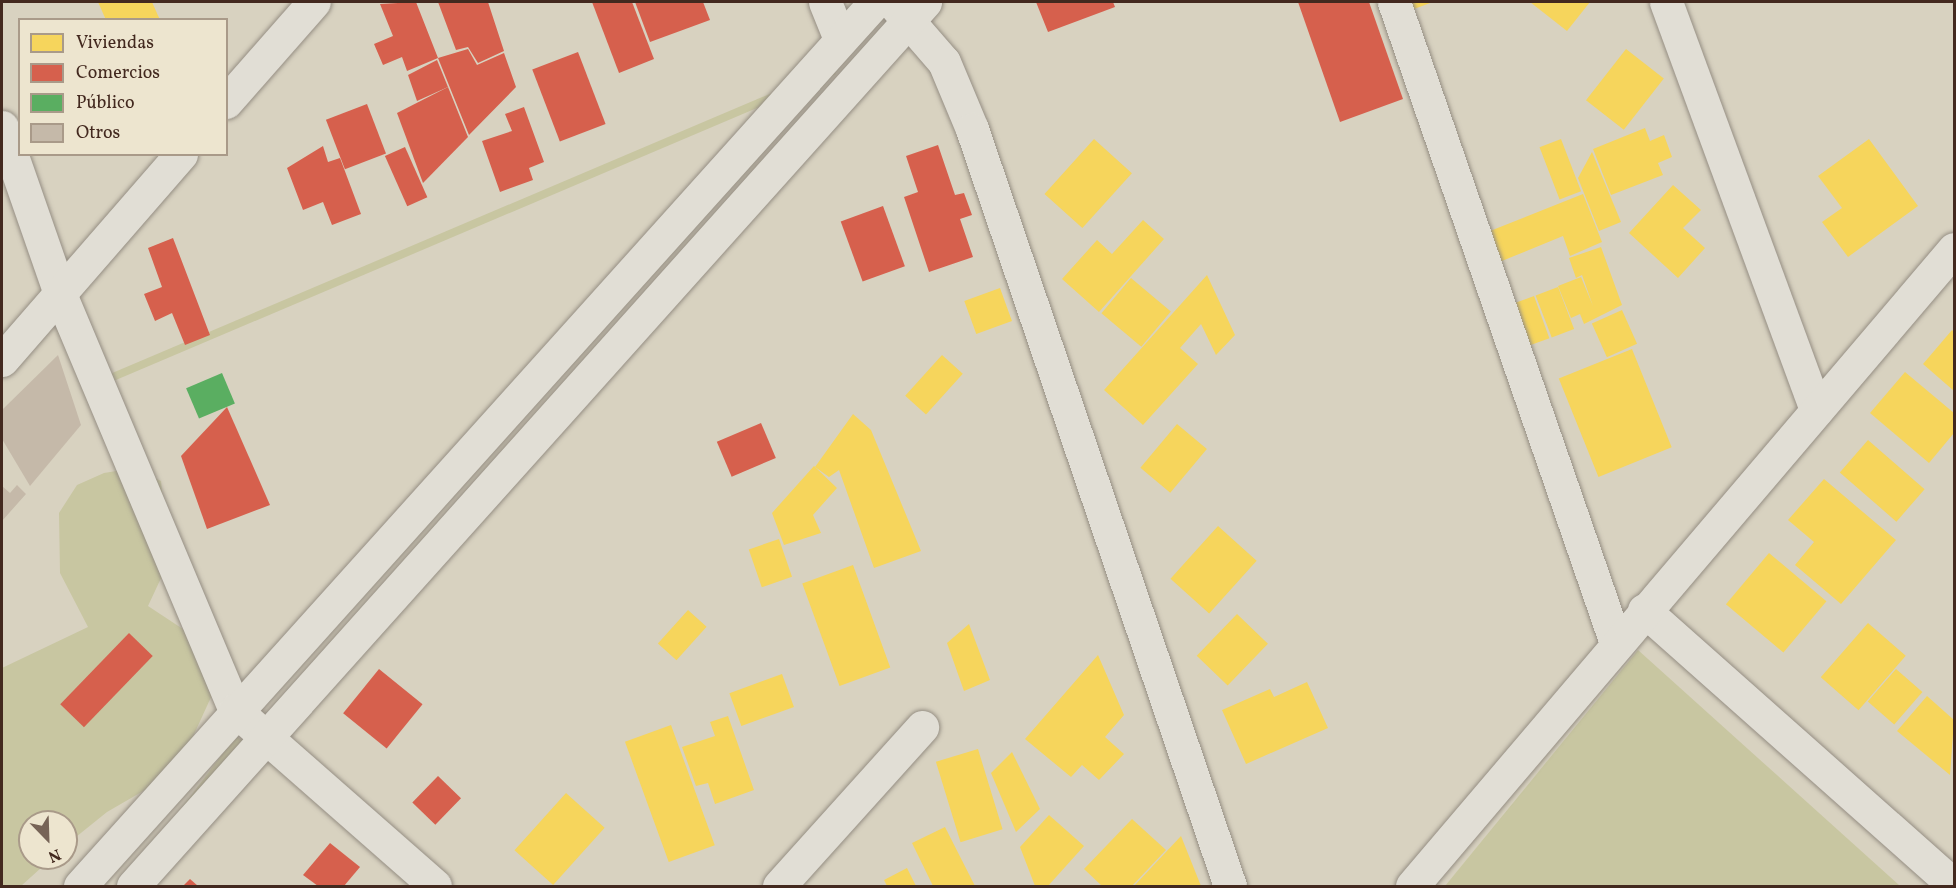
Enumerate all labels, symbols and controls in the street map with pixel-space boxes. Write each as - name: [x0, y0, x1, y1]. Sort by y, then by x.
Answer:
- legend: [18, 18, 228, 156]
- text: Viviendas: [76, 31, 154, 56]
- text: Comercios: [76, 61, 160, 86]
- text: Público: [76, 91, 135, 116]
- text: Otros: [76, 121, 120, 146]
- north arrow: [18, 810, 78, 870]
- text: N: [45, 842, 64, 867]

